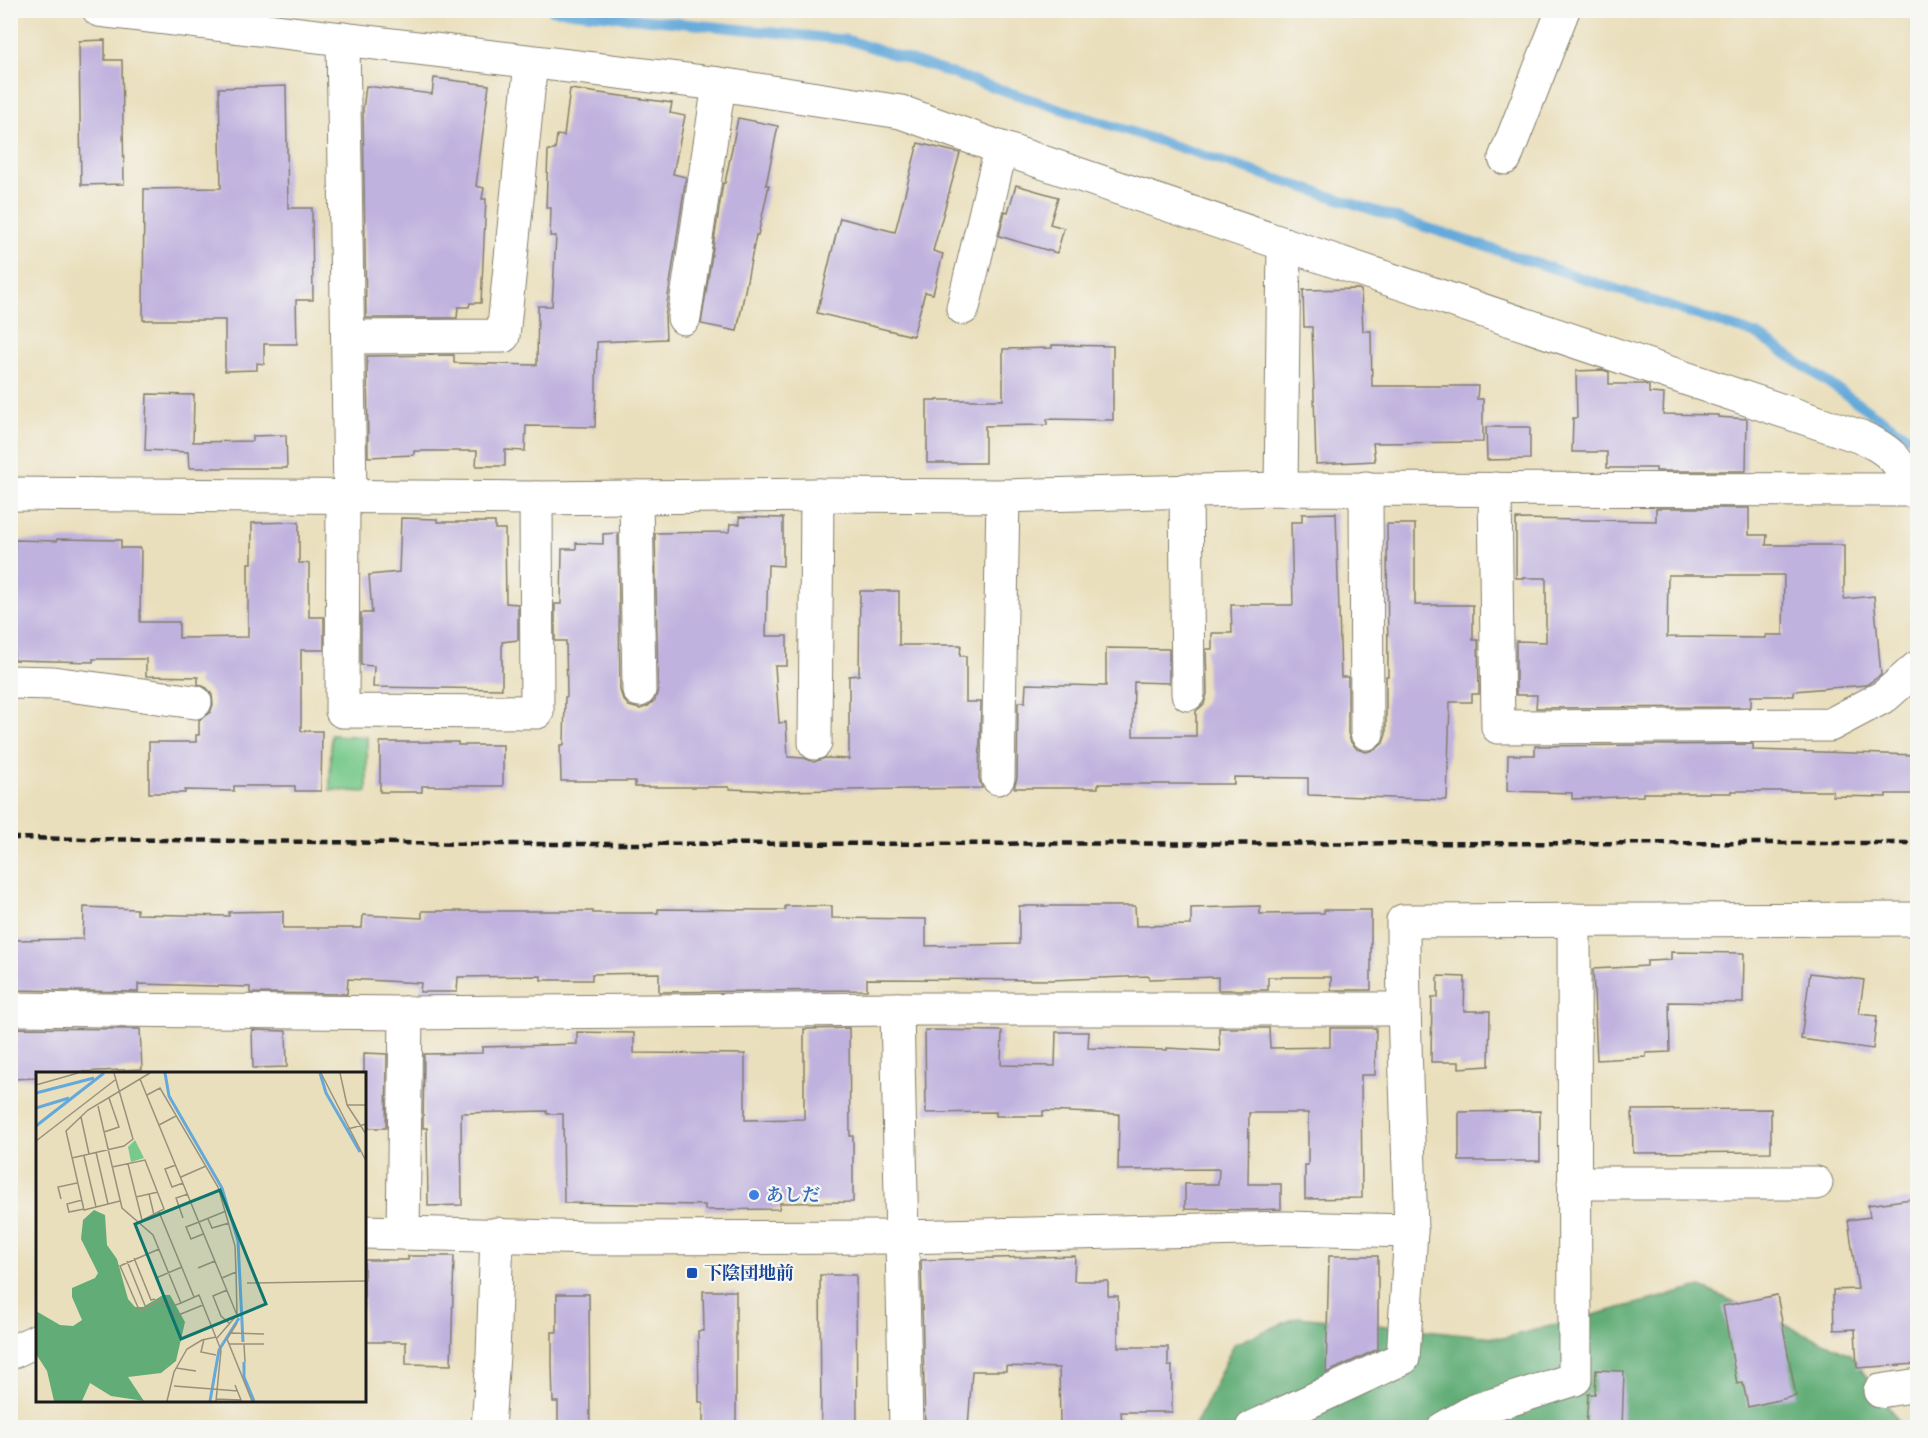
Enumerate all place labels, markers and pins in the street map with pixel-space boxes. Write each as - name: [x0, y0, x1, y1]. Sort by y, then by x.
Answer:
- place label: あしだ: [766, 1183, 820, 1207]
- marker: あしだ: [747, 1188, 761, 1202]
- place label: 下陰団地前: [704, 1261, 794, 1285]
- marker: 下陰団地前: [685, 1266, 699, 1280]

